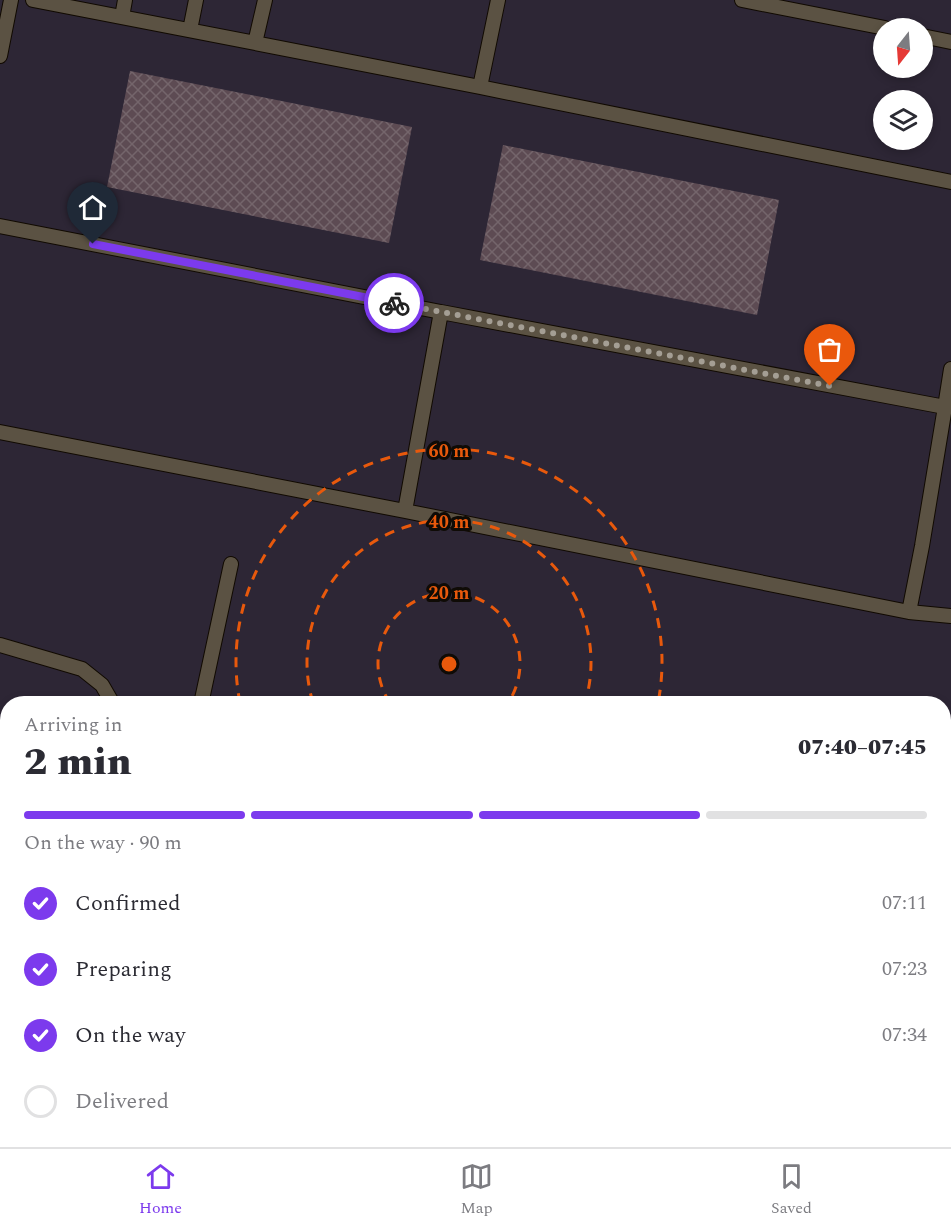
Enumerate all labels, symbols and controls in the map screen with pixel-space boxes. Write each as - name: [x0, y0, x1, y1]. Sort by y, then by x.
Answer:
- north arrow: [873, 18, 933, 78]
- map controls: [873, 18, 933, 150]
- button: layers: [873, 90, 933, 150]
- pin: [67, 182, 118, 244]
- icon: home: [76, 191, 109, 224]
- courier: [364, 273, 424, 333]
- icon: bike: [378, 287, 411, 320]
- pin: [804, 324, 855, 386]
- icon: bag: [813, 333, 846, 366]
- text: 60 m: [429, 438, 469, 465]
- text: 40 m: [429, 509, 469, 536]
- text: 20 m: [429, 580, 469, 607]
- centre of rings: [439, 654, 459, 674]
- text: Arriving in: [24, 710, 122, 740]
- text: 07:40–07:45: [798, 731, 927, 764]
- text: 2 min: [24, 733, 132, 792]
- text: On the way · 90 m: [24, 828, 182, 858]
- icon: check: [24, 887, 57, 920]
- text: Confirmed: [75, 887, 181, 920]
- text: 07:11: [882, 888, 927, 918]
- icon: check: [24, 953, 57, 986]
- text: Preparing: [75, 953, 172, 986]
- text: 07:23: [882, 954, 927, 984]
- icon: check: [24, 1019, 57, 1052]
- text: On the way: [75, 1019, 186, 1052]
- text: 07:34: [882, 1020, 927, 1050]
- text: Delivered: [75, 1085, 169, 1118]
- tab: Home: [139, 1160, 182, 1220]
- tab: Map: [460, 1160, 493, 1220]
- tab: Saved: [771, 1160, 812, 1220]

